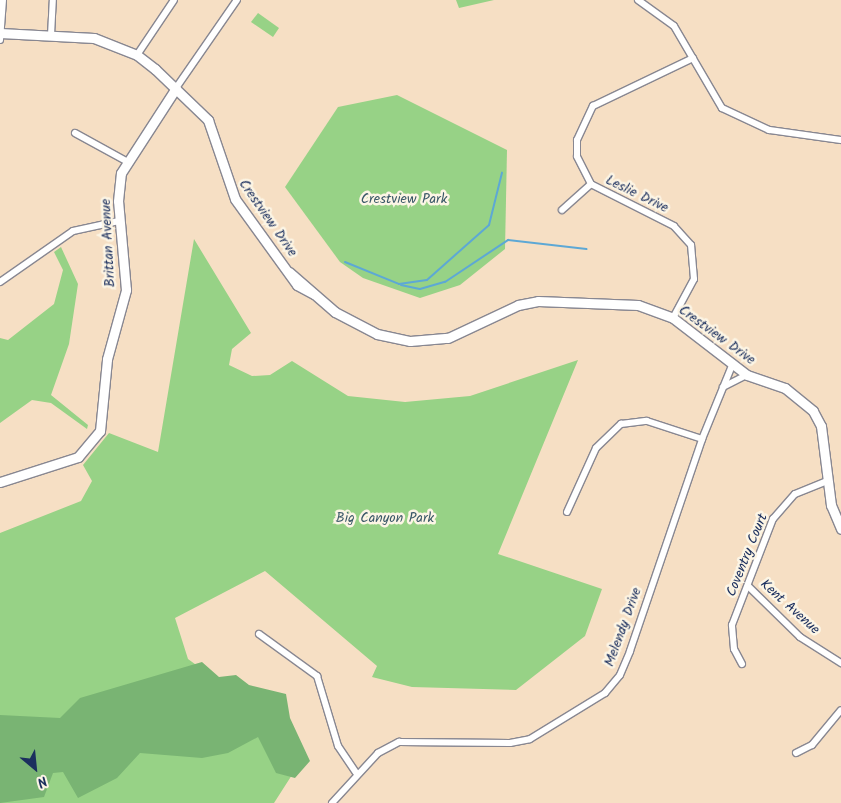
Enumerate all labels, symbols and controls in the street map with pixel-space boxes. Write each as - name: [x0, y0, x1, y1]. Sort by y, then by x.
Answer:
- street label: Leslie Drive: [603, 172, 671, 216]
- street label: Crestview Drive: [235, 176, 301, 260]
- park label: Crestview Park: [361, 191, 447, 207]
- street label: Brittan Avenue: [97, 198, 119, 288]
- street label: Crestview Drive: [675, 302, 759, 368]
- park label: Big Canyon Park: [336, 510, 434, 526]
- street label: Coventry Court: [723, 511, 771, 599]
- street label: Kent Avenue: [757, 576, 823, 638]
- street label: Melendy Drive: [601, 585, 645, 669]
- north arrow: [10, 743, 60, 793]
- text: N: [33, 769, 51, 793]

